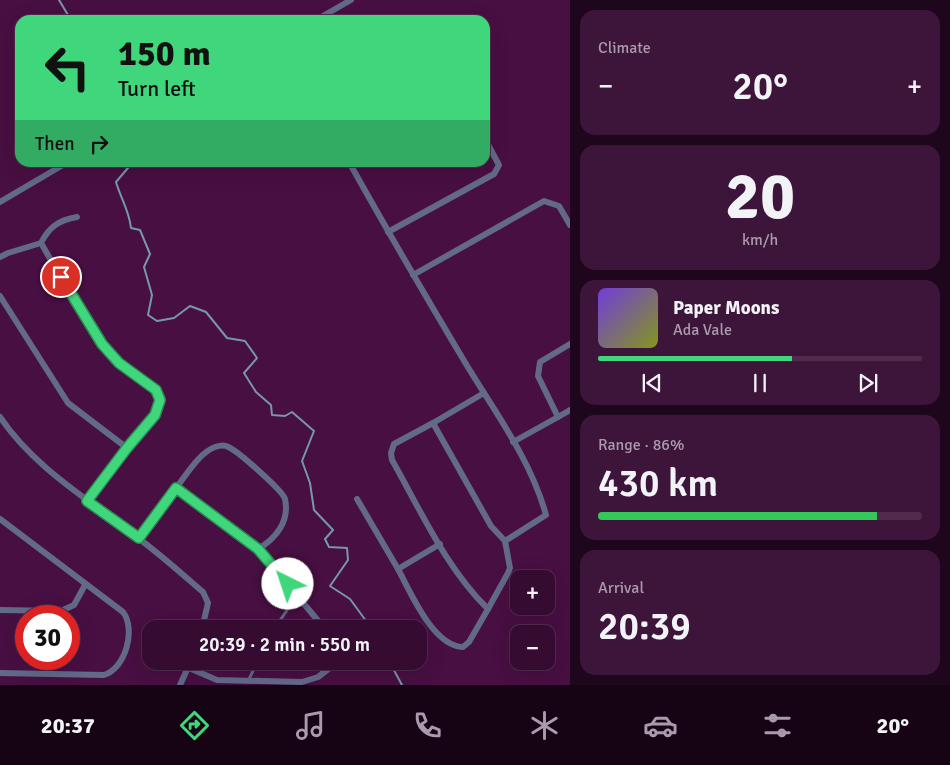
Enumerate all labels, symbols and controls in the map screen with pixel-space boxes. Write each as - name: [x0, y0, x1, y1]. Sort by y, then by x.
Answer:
- text: 150 m: [118, 32, 211, 75]
- icon: left: [35, 35, 100, 100]
- text: Climate: [598, 38, 651, 58]
- text: 20°: [732, 63, 788, 110]
- text: −: [598, 69, 613, 103]
- text: +: [907, 69, 922, 103]
- text: Turn left: [118, 75, 196, 102]
- icon: right: [85, 130, 113, 158]
- text: Then: [35, 132, 75, 156]
- text: 20: [725, 157, 795, 237]
- text: km/h: [742, 230, 778, 250]
- pin: [40, 256, 82, 298]
- icon: arrive: [47, 263, 75, 291]
- text: Paper Moons: [673, 296, 779, 320]
- text: Ada Vale: [673, 320, 732, 340]
- icon: previous: [638, 369, 666, 397]
- icon: pause: [746, 369, 774, 397]
- icon: next: [854, 369, 882, 397]
- text: Range · 86%: [598, 435, 684, 455]
- text: 430 km: [598, 460, 718, 507]
- position arrow: [261, 557, 313, 609]
- map controls: [510, 570, 555, 670]
- button: +: [510, 570, 555, 615]
- text: Arrival: [598, 578, 644, 598]
- text: 20:39: [598, 603, 691, 650]
- speed limit sign: 30: [15, 605, 80, 670]
- button: −: [510, 625, 555, 670]
- text: 20:39 · 2 min · 550 m: [199, 633, 370, 657]
- icon: directions: [177, 708, 212, 743]
- icon: music: [293, 708, 328, 743]
- icon: phone: [410, 708, 445, 743]
- icon: climate: [527, 708, 562, 743]
- icon: car: [643, 708, 678, 743]
- icon: filters: [760, 708, 795, 743]
- text: 20:37: [41, 712, 95, 739]
- text: 20°: [877, 712, 909, 739]

